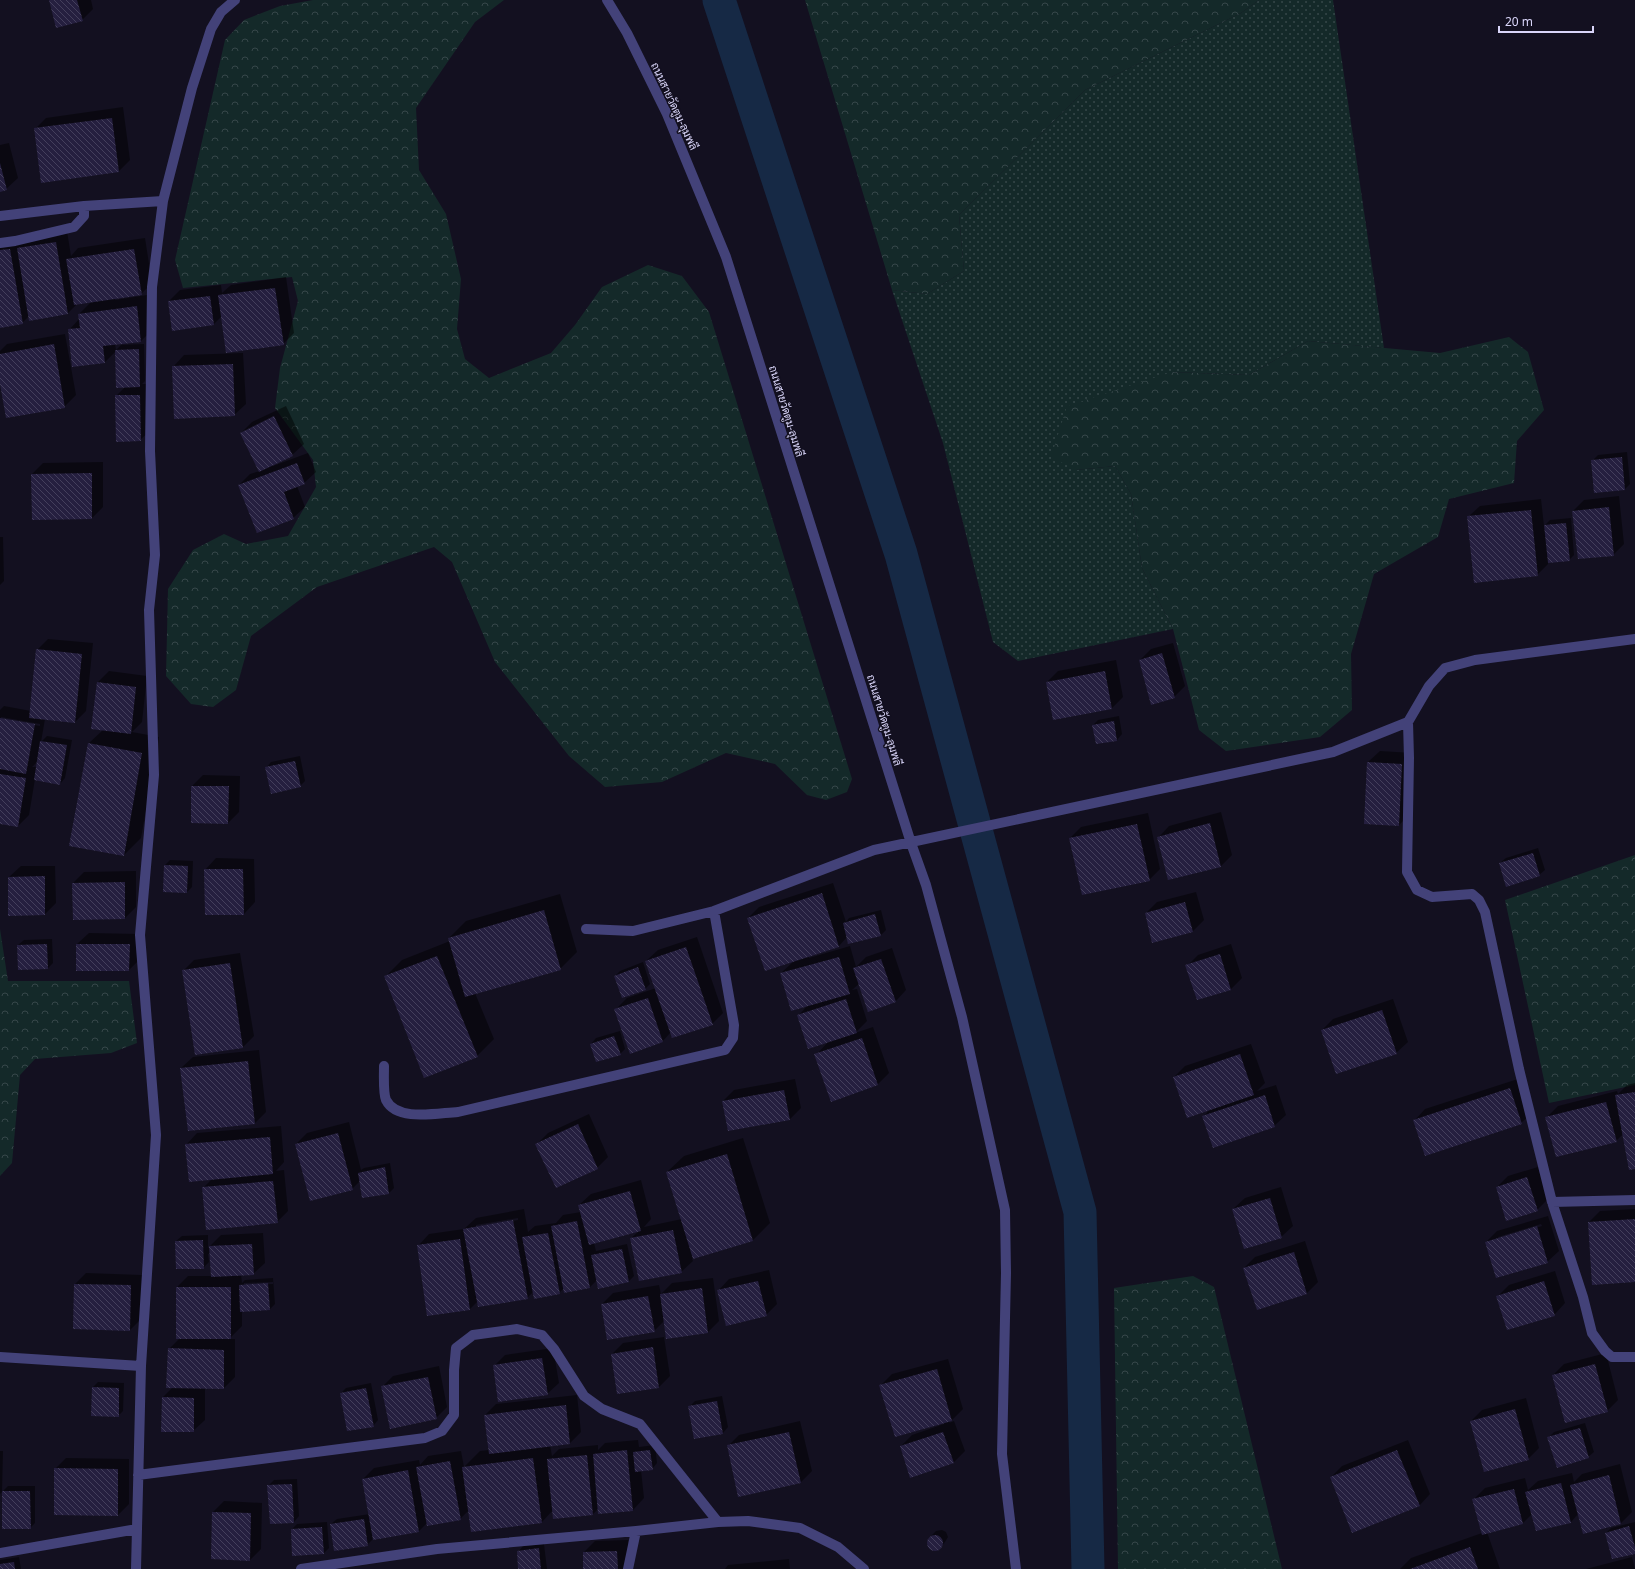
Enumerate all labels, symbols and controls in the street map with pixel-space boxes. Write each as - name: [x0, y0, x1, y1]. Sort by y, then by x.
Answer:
- scale bar: [1499, 8, 1593, 34]
- text: 20 m: [1505, 13, 1533, 30]
- street label: ถนนสายวัดตูม-ลุมพลี: [646, 60, 702, 153]
- street label: ถนนสายวัดตูม-ลุมพลี: [764, 363, 808, 459]
- street label: ถนนสายวัดตูม-ลุมพลี: [862, 672, 906, 768]

